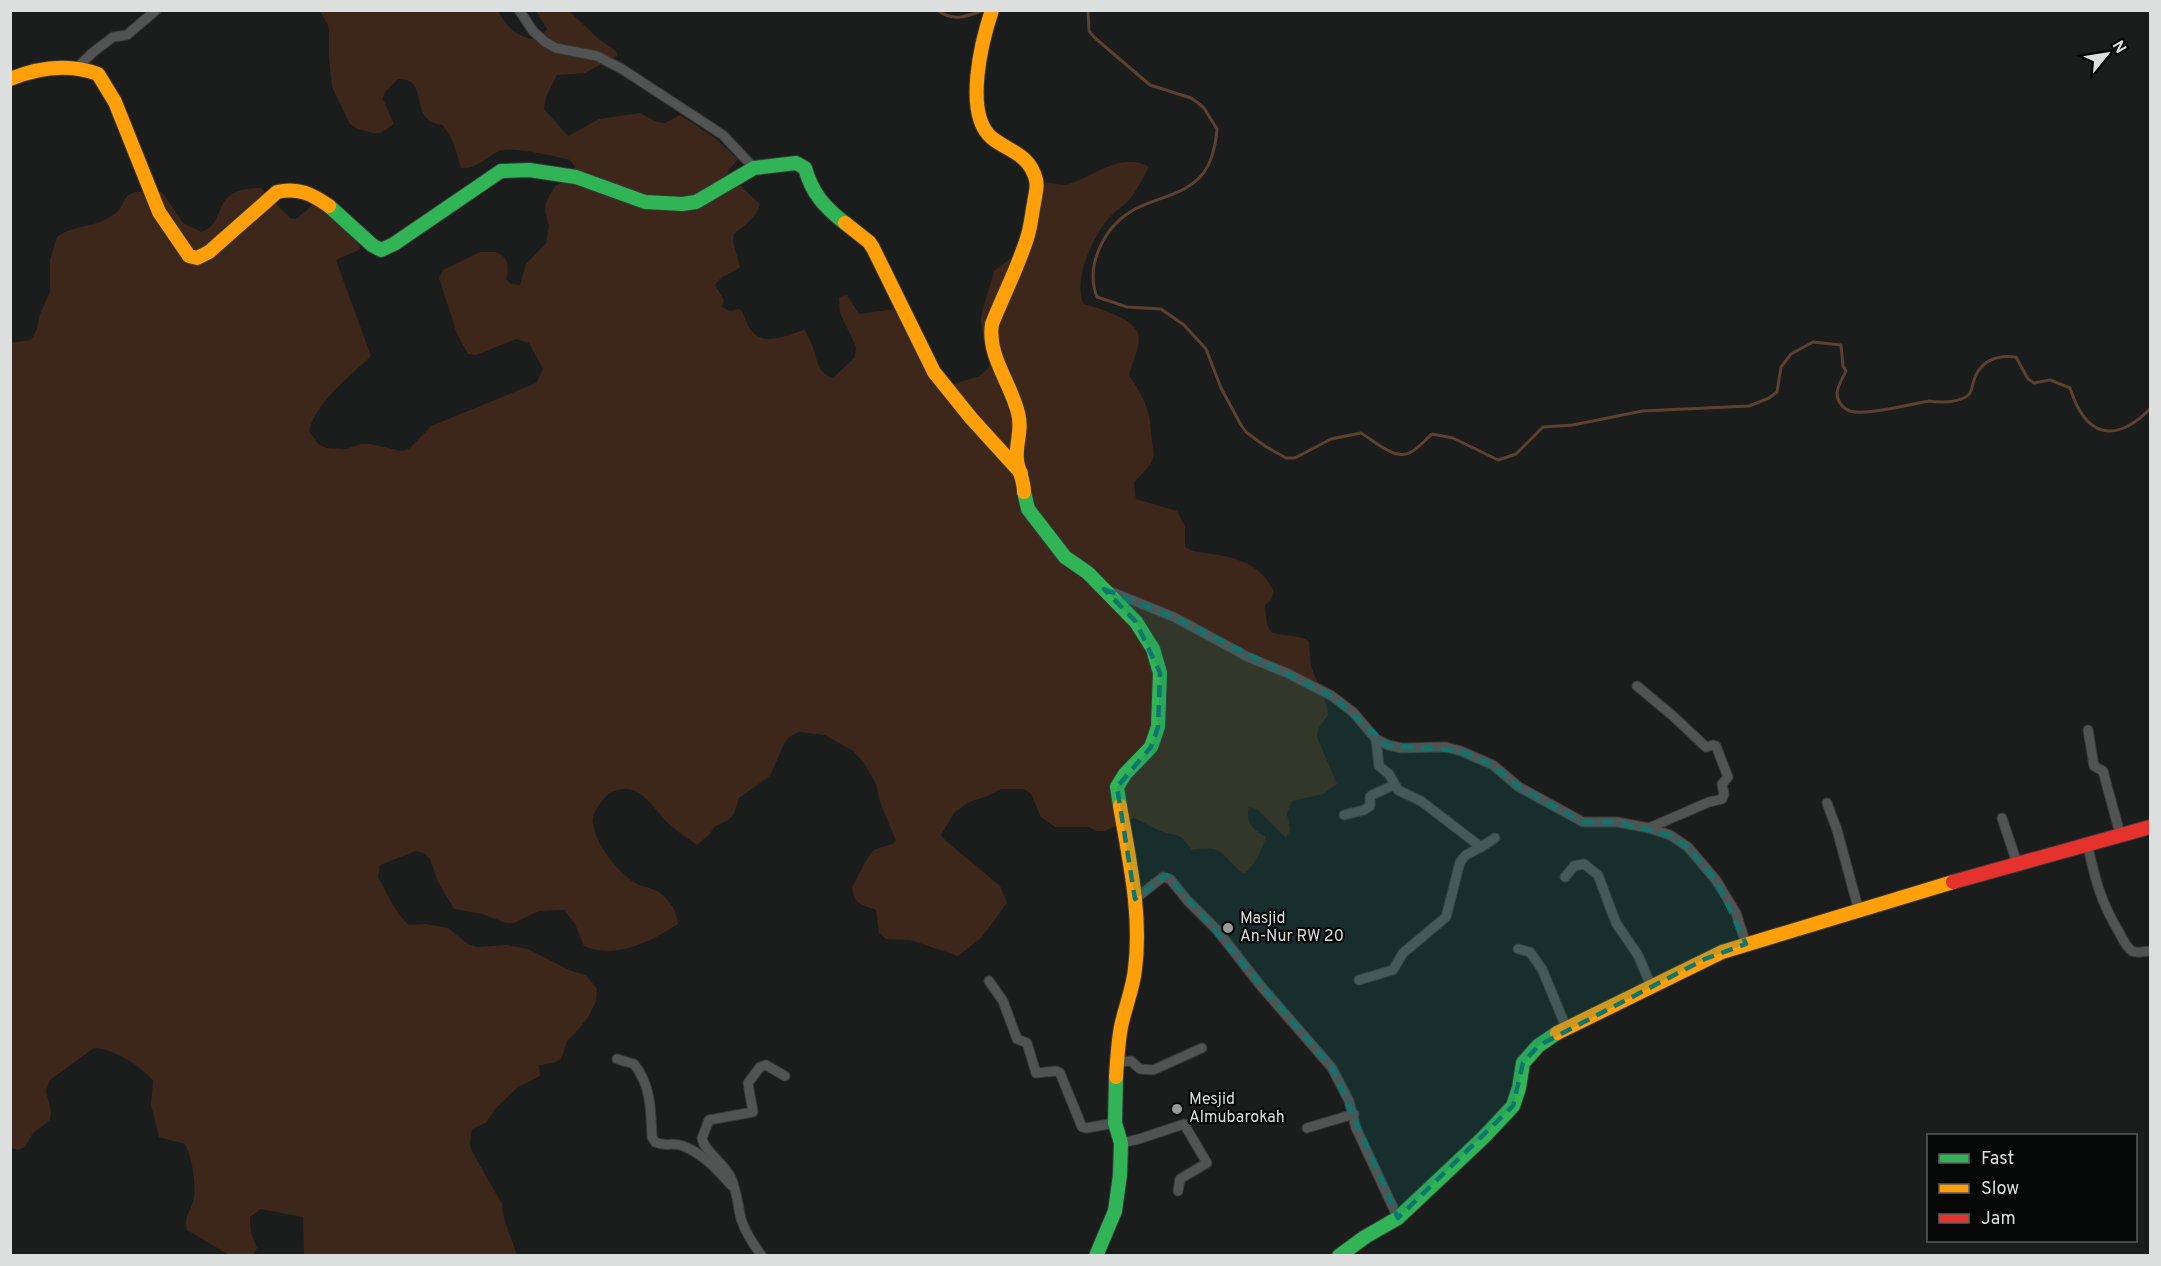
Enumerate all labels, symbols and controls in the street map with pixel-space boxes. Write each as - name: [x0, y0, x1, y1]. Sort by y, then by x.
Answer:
- north arrow: [2077, 24, 2137, 84]
- text: N: [2107, 38, 2130, 57]
- place label: Masjid An-Nur RW 20: [1240, 909, 1344, 947]
- marker: Masjid An-Nur RW 20: [1221, 921, 1235, 935]
- place label: Mesjid Almubarokah: [1189, 1090, 1285, 1128]
- marker: Mesjid Almubarokah: [1170, 1102, 1184, 1116]
- legend: [1927, 1134, 2137, 1242]
- text: Fast: [1981, 1148, 2014, 1171]
- text: Slow: [1981, 1178, 2019, 1201]
- text: Jam: [1981, 1208, 2016, 1231]

